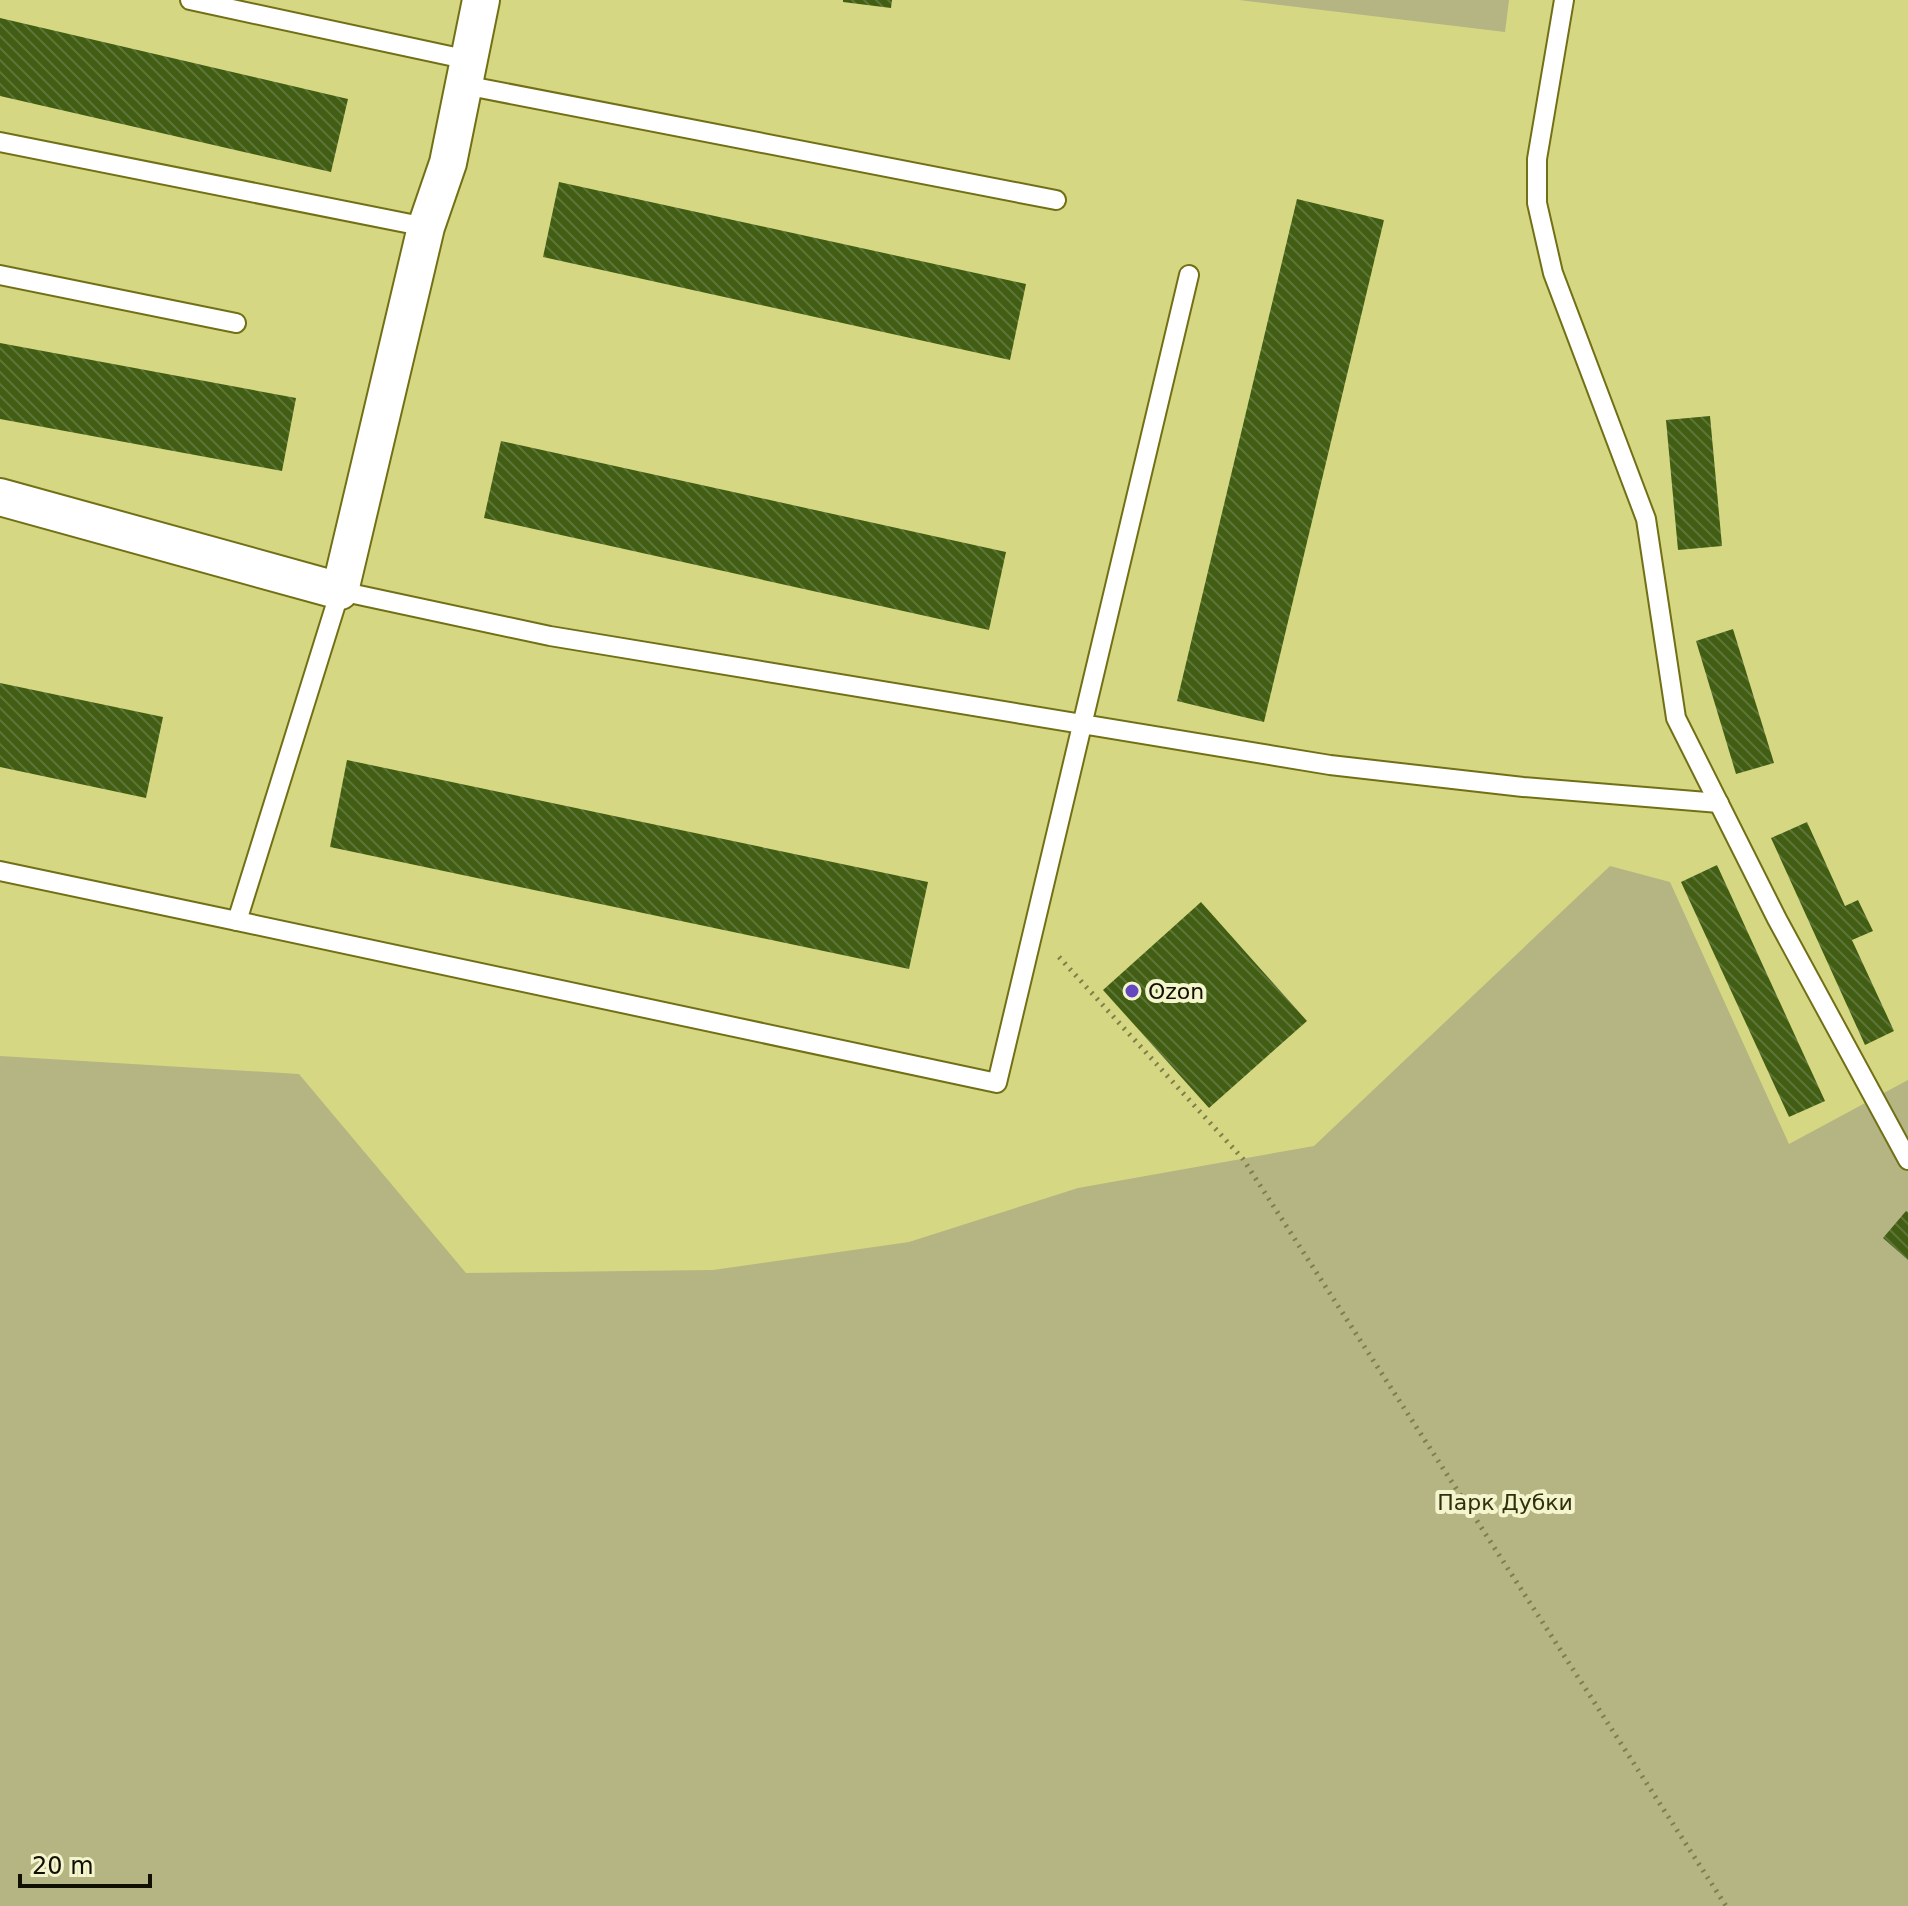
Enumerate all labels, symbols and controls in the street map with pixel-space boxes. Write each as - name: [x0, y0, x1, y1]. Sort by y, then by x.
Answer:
- place label: Ozon: [1148, 979, 1204, 1004]
- marker: Ozon: [1123, 982, 1141, 1000]
- park label: Парк Дубки: [1437, 1490, 1573, 1515]
- scale bar: [20, 1838, 150, 1888]
- text: 20 m: [32, 1852, 94, 1880]

